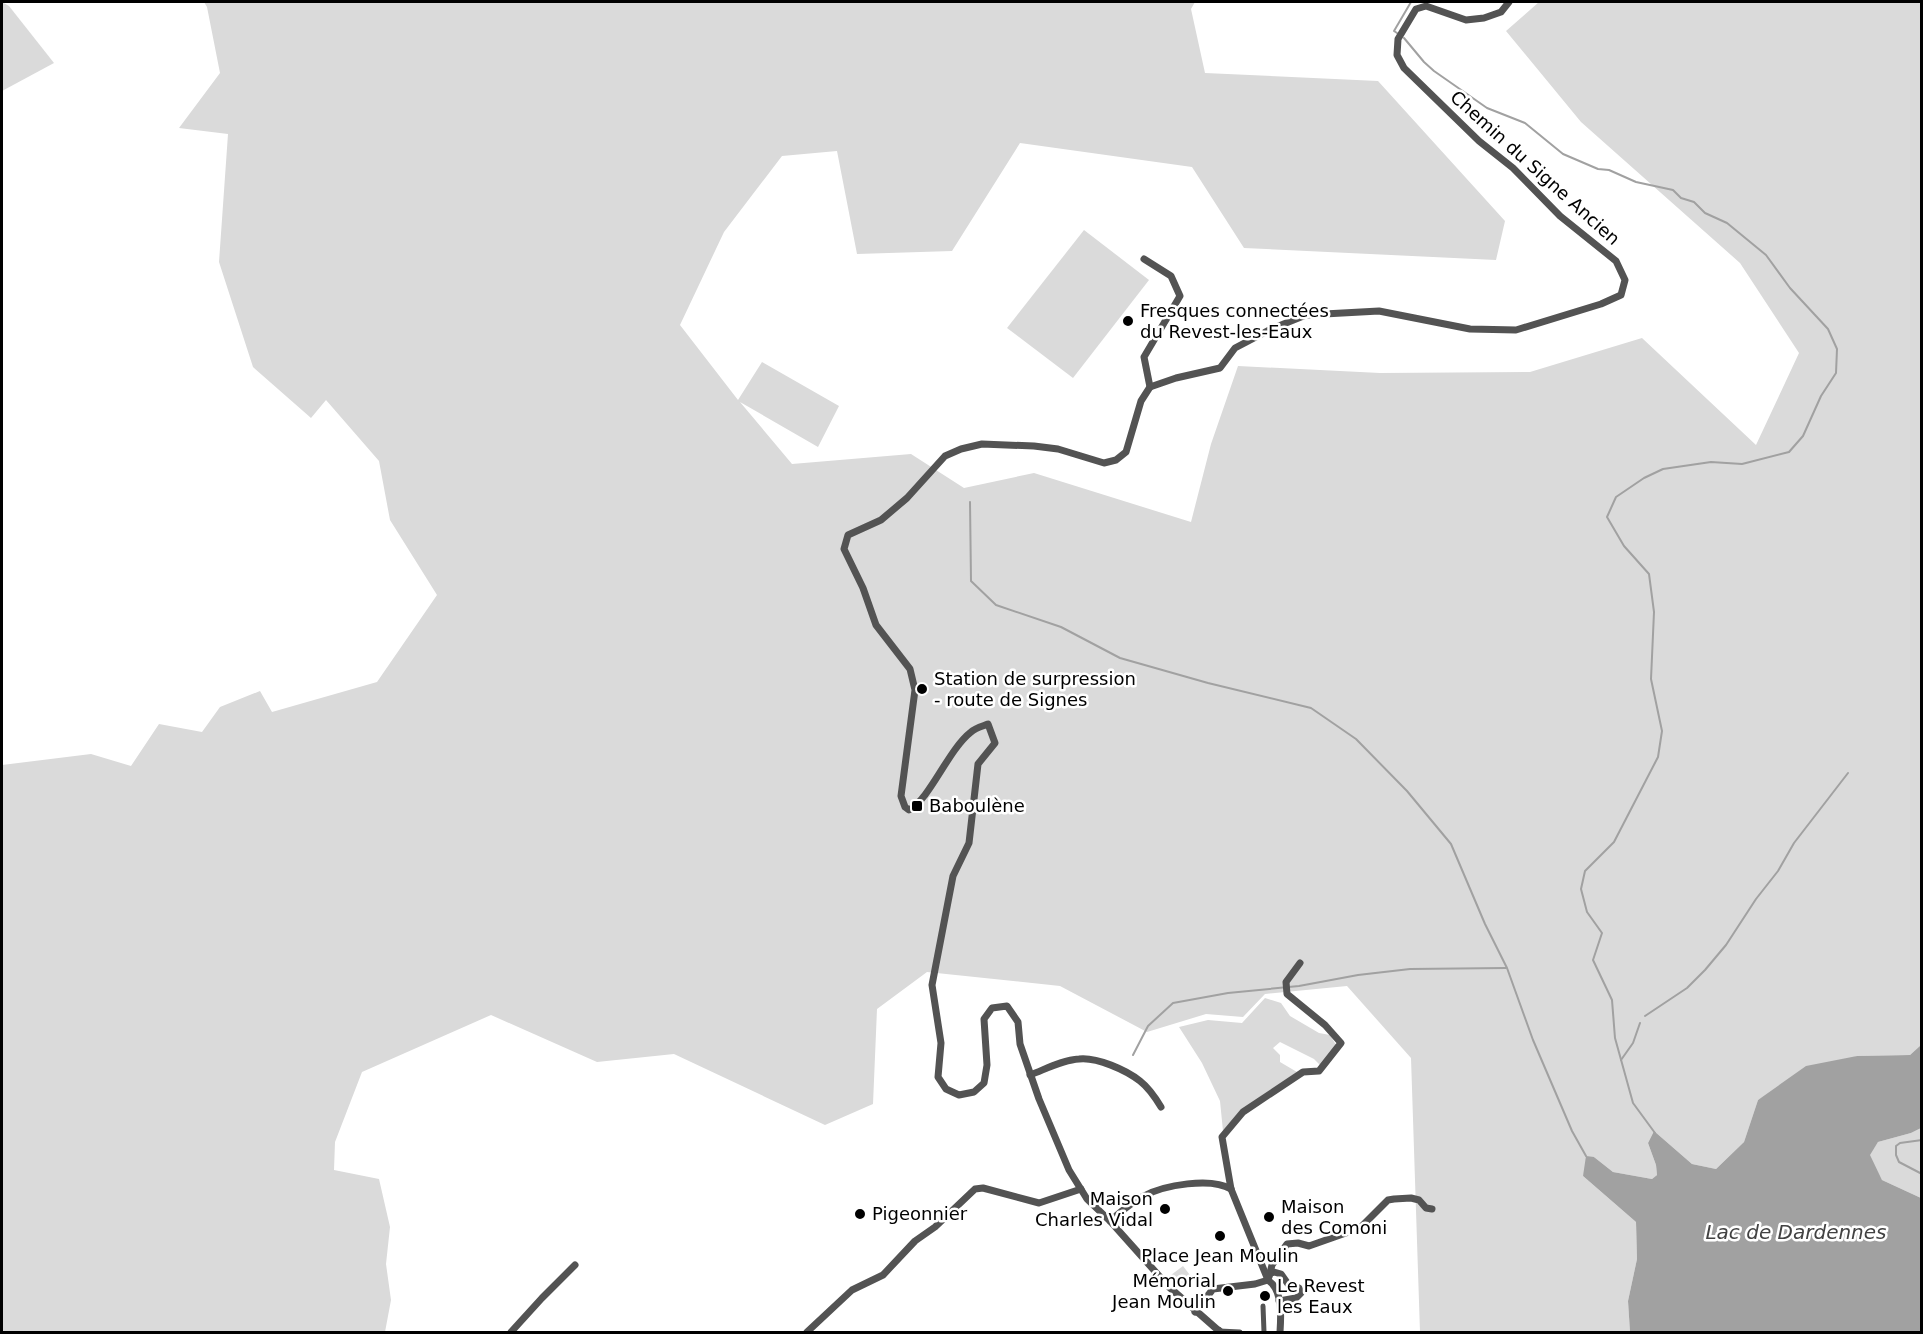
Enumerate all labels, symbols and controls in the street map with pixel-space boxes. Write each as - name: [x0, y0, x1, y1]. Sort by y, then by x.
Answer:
- street label: Chemin du Signe Ancien: [1446, 86, 1624, 249]
- place label: Fresques connectées du Revest-les-Eaux: [1140, 300, 1329, 342]
- marker: Fresques connectées du Revest-les-Eaux: [1121, 314, 1135, 328]
- place label: Station de surpression - route de Signes: [934, 668, 1136, 710]
- marker: Station de surpression - route de Signes: [915, 682, 929, 696]
- place label: Baboulène: [929, 795, 1025, 816]
- marker: Baboulène: [910, 799, 924, 813]
- place label: Maison Charles Vidal: [1035, 1188, 1153, 1230]
- place label: Maison des Comoni: [1281, 1196, 1387, 1238]
- marker: Maison Charles Vidal: [1158, 1202, 1172, 1216]
- place label: Pigeonnier: [872, 1203, 968, 1224]
- marker: Pigeonnier: [853, 1207, 867, 1221]
- marker: Maison des Comoni: [1262, 1210, 1276, 1224]
- water label: Lac de Dardennes: [1705, 1220, 1887, 1244]
- marker: Place Jean Moulin: [1213, 1229, 1227, 1243]
- place label: Place Jean Moulin: [1141, 1245, 1299, 1266]
- place label: Mémorial Jean Moulin: [1111, 1270, 1216, 1312]
- place label: Le Revest les Eaux: [1277, 1275, 1364, 1317]
- marker: Mémorial Jean Moulin: [1221, 1284, 1235, 1298]
- marker: Le Revest les Eaux: [1258, 1289, 1272, 1303]

